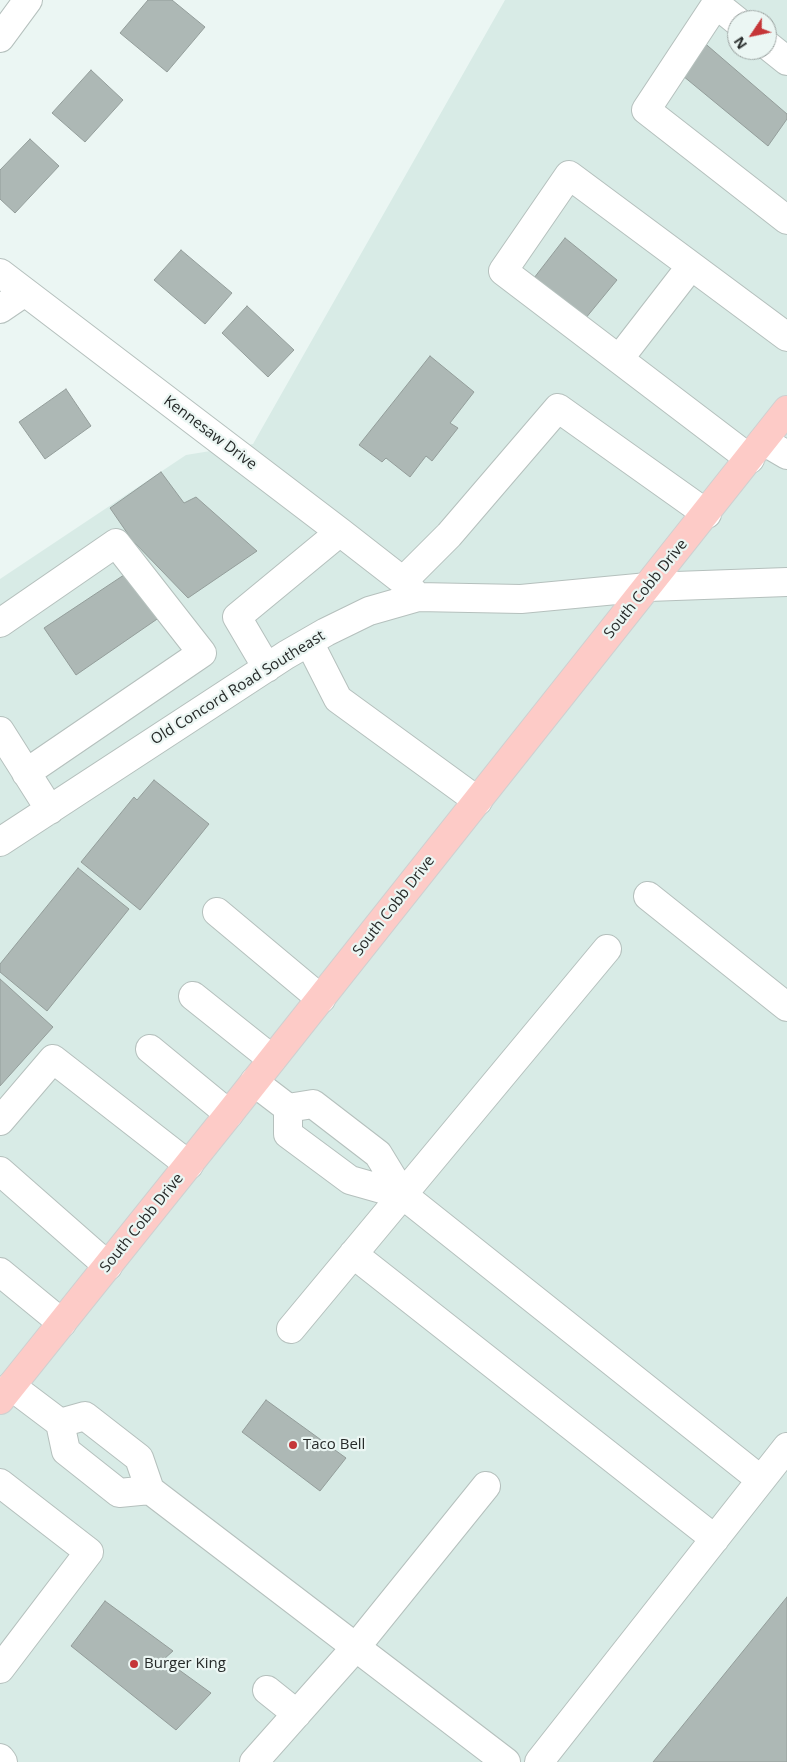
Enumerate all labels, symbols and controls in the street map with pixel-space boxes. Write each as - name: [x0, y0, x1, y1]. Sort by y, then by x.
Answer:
- north arrow: [727, 10, 777, 60]
- text: N: [729, 33, 751, 53]
- street label: Kennesaw Drive: [160, 392, 260, 474]
- street label: South Cobb Drive: [601, 536, 691, 642]
- street label: Old Concord Road Southeast: [148, 627, 328, 749]
- street label: South Cobb Drive: [349, 852, 439, 960]
- street label: South Cobb Drive: [97, 1170, 187, 1276]
- place label: Taco Bell: [303, 1436, 365, 1454]
- marker: Taco Bell: [287, 1439, 299, 1451]
- place label: Burger King: [144, 1655, 226, 1673]
- marker: Burger King: [128, 1658, 140, 1670]

